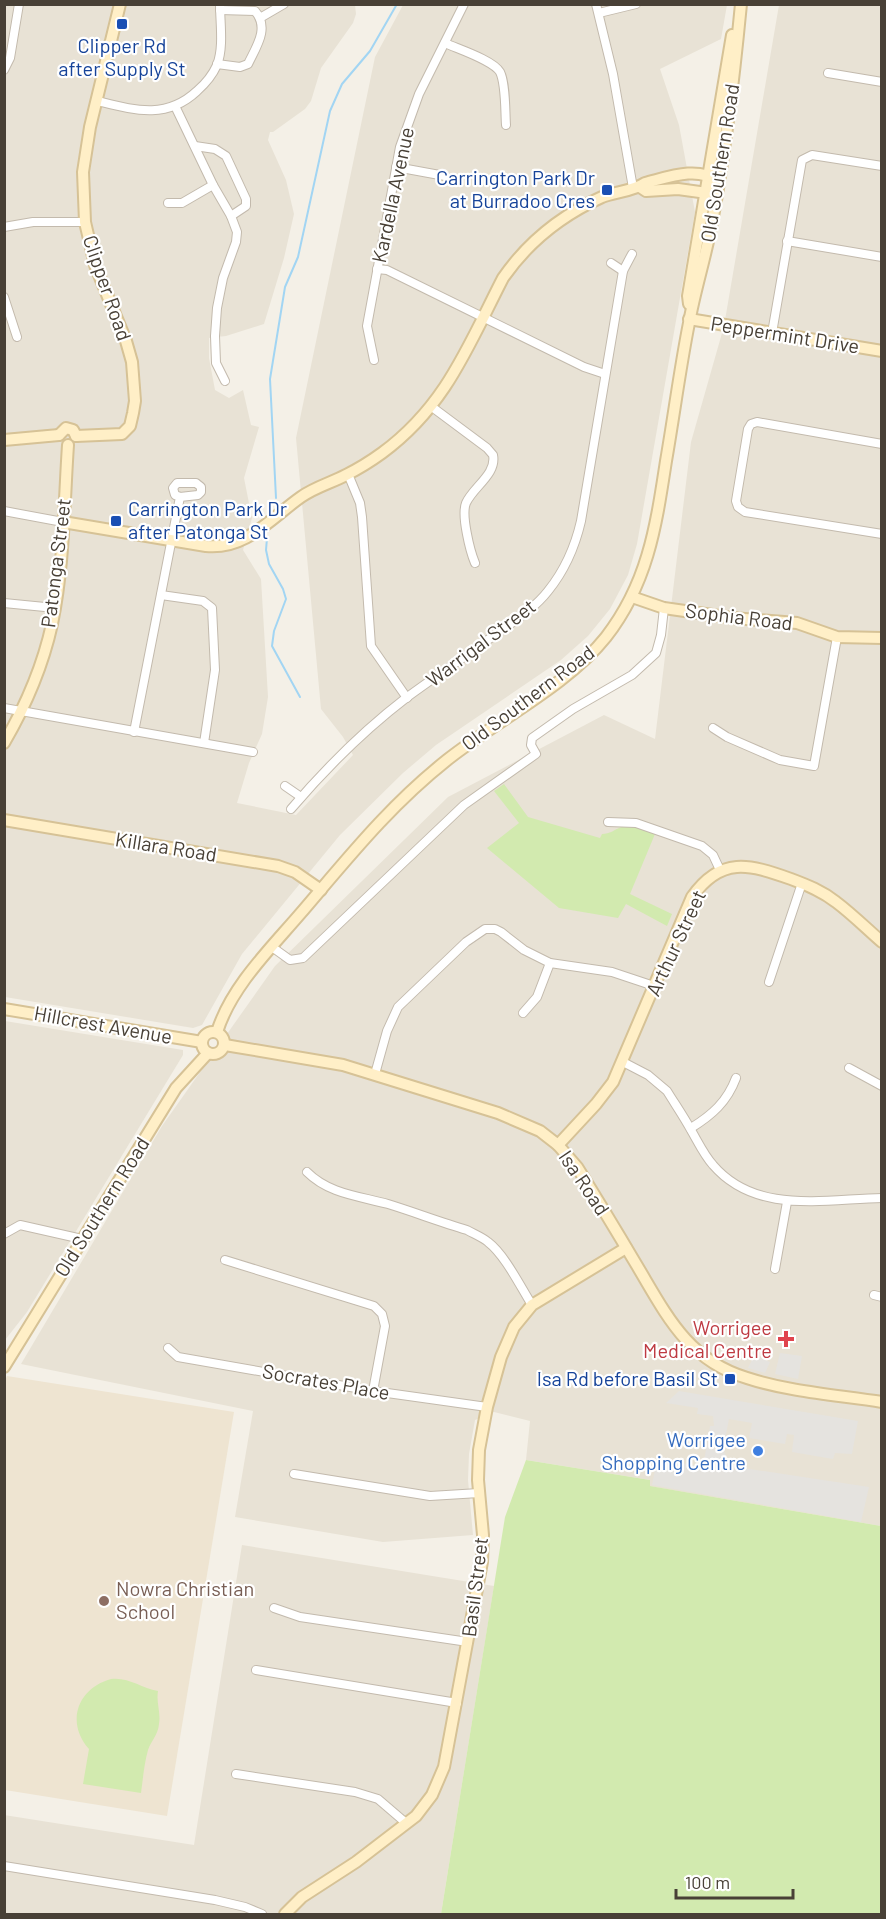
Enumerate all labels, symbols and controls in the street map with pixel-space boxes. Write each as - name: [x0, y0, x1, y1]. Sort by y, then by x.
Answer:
- marker: Clipper Rd after Supply St: [115, 17, 129, 31]
- place label: Clipper Rd after Supply St: [58, 33, 186, 80]
- street label: Old Southern Road: [695, 82, 743, 244]
- street label: Kardella Avenue: [366, 125, 418, 265]
- place label: Carrington Park Dr at Burradoo Cres: [436, 165, 595, 212]
- marker: Carrington Park Dr at Burradoo Cres: [600, 183, 614, 197]
- street label: Clipper Road: [79, 232, 137, 344]
- street label: Peppermint Drive: [709, 310, 861, 358]
- place label: Carrington Park Dr after Patonga St: [128, 496, 287, 543]
- street label: Patonga Street: [35, 497, 75, 629]
- marker: Carrington Park Dr after Patonga St: [109, 514, 123, 528]
- street label: Warrigal Street: [421, 593, 540, 691]
- street label: Sophia Road: [684, 598, 794, 634]
- street label: Old Southern Road: [456, 639, 599, 755]
- street label: Killara Road: [114, 826, 219, 866]
- street label: Arthur Street: [640, 886, 710, 999]
- street label: Hillcrest Avenue: [32, 1000, 174, 1048]
- street label: Old Southern Road: [49, 1132, 154, 1281]
- street label: Isa Road: [554, 1145, 615, 1220]
- place label: Worrigee Medical Centre: [643, 1315, 772, 1362]
- marker: Worrigee Medical Centre: [777, 1330, 795, 1348]
- street label: Socrates Place: [261, 1358, 392, 1404]
- place label: Isa Rd before Basil St: [537, 1366, 718, 1390]
- marker: Isa Rd before Basil St: [723, 1372, 737, 1386]
- place label: Worrigee Shopping Centre: [601, 1427, 746, 1474]
- marker: Worrigee Shopping Centre: [751, 1444, 765, 1458]
- street label: Basil Street: [456, 1536, 492, 1638]
- place label: Nowra Christian School: [116, 1576, 254, 1623]
- marker: Nowra Christian School: [97, 1594, 111, 1608]
- scale bar: [676, 1862, 793, 1900]
- text: 100 m: [685, 1871, 730, 1893]

